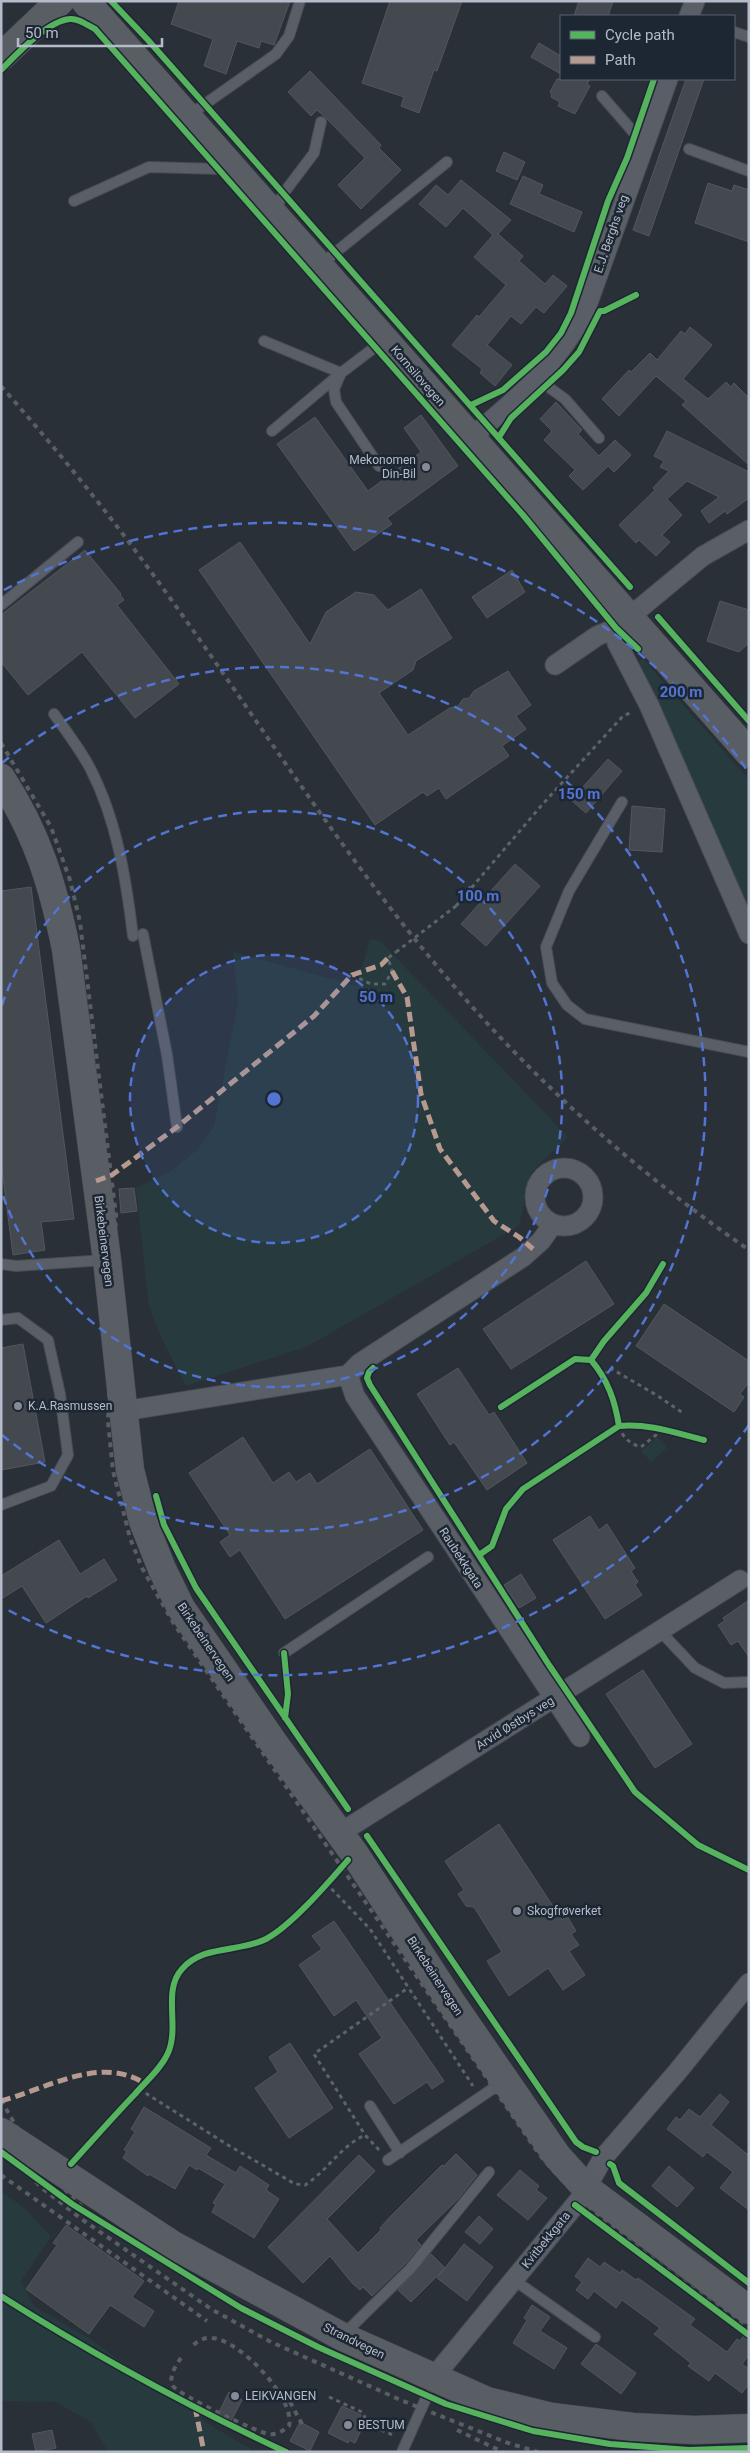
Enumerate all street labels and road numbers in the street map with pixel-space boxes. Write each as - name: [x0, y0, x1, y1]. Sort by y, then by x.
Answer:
- street label: E.J. Berghs veg: [591, 193, 631, 275]
- street label: Kornsilovegen: [388, 343, 448, 409]
- street label: Birkebeinervegen: [91, 1195, 117, 1287]
- street label: Raubekkgata: [436, 1525, 486, 1591]
- street label: Birkebeinervegen: [175, 1600, 237, 1684]
- street label: Arvid Østbys veg: [473, 1693, 557, 1753]
- street label: Birkebeinervegen: [404, 1934, 466, 2018]
- street label: Kvitbekkgata: [519, 2209, 573, 2271]
- street label: Strandvegen: [321, 2320, 387, 2362]

